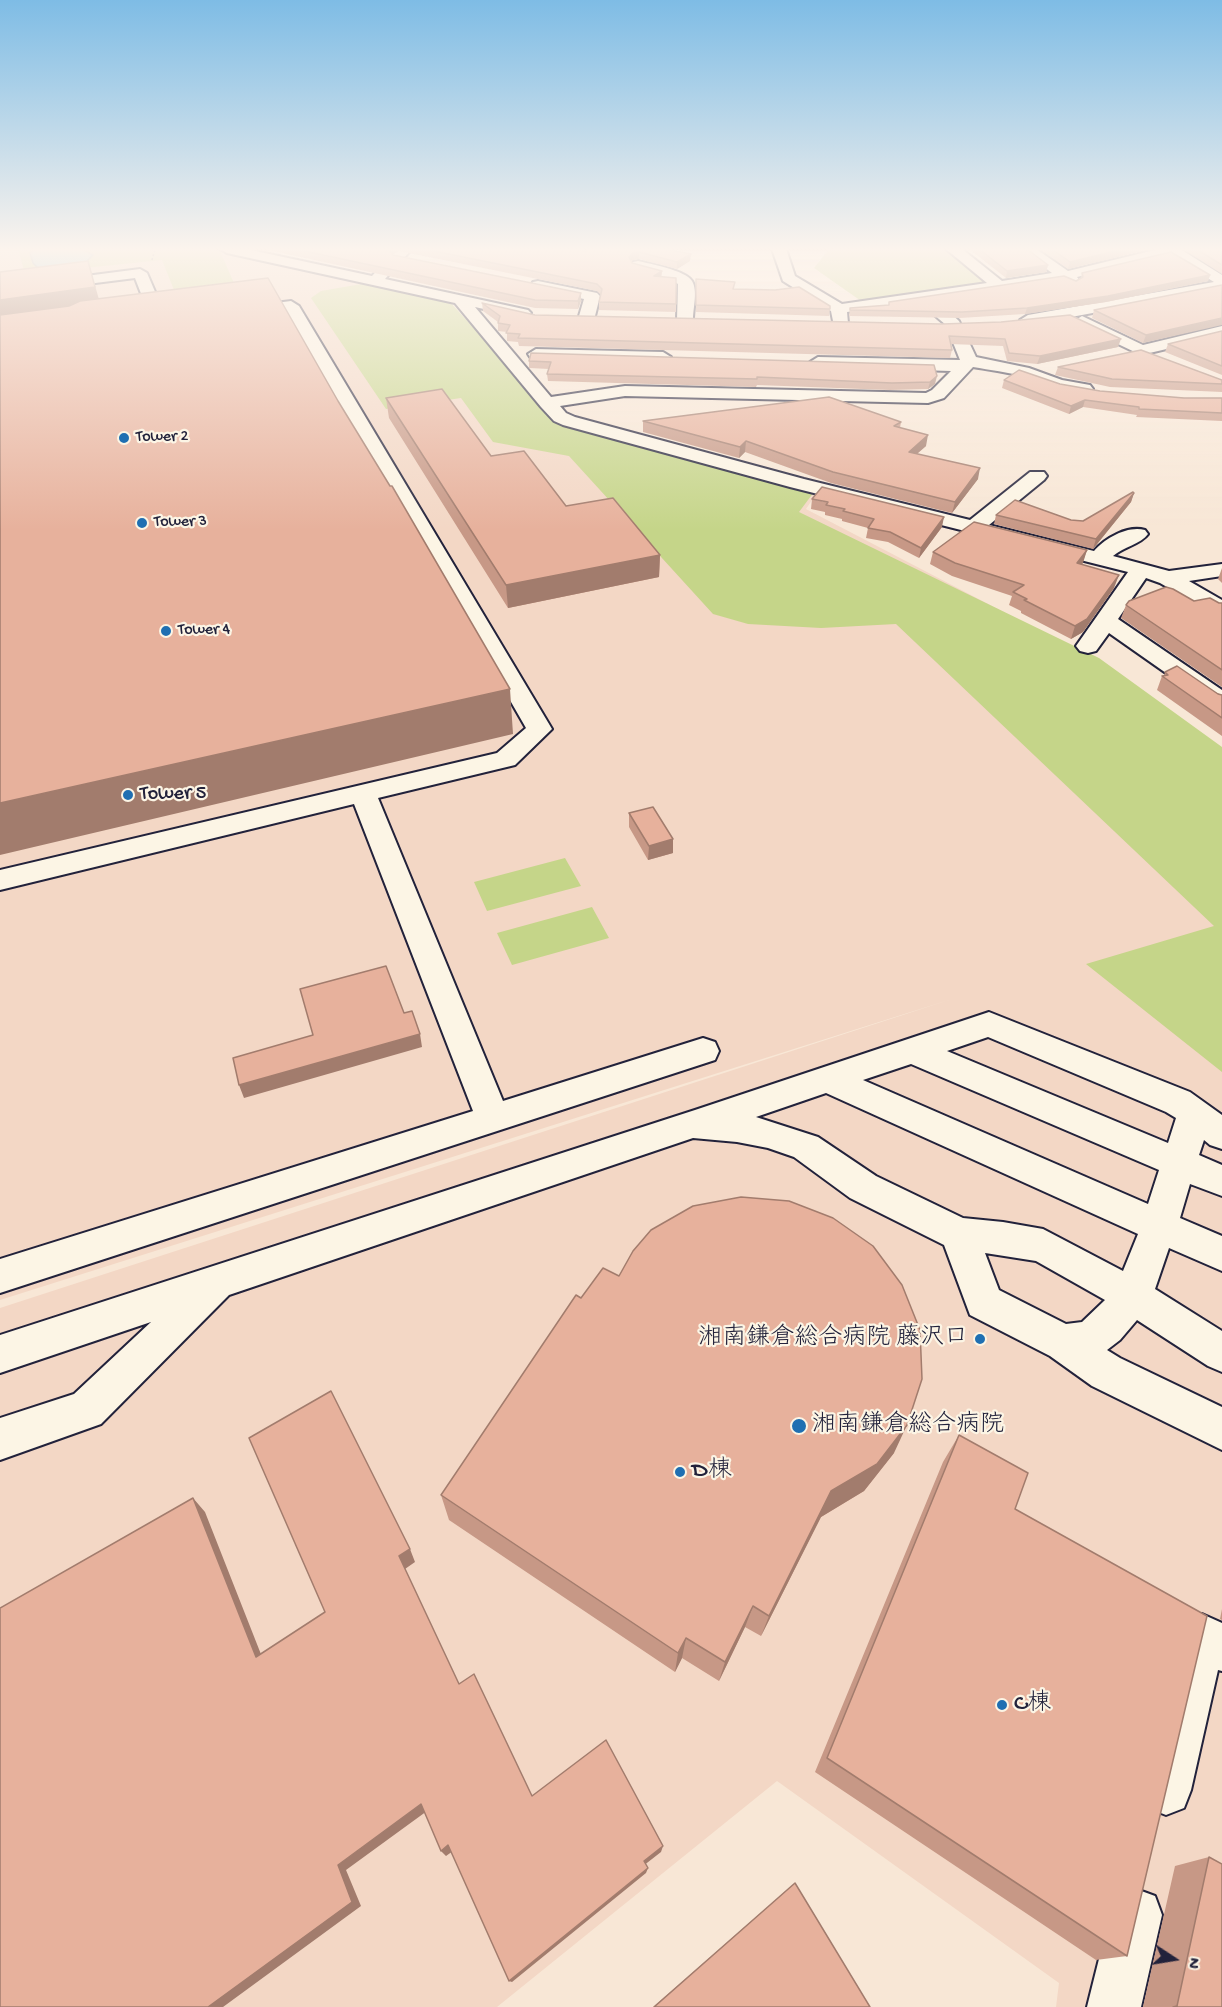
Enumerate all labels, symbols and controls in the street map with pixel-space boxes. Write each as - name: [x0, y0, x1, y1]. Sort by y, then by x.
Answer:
- place label: Tower 2: [136, 428, 188, 448]
- marker: Tower 2: [117, 431, 131, 445]
- place label: Tower 3: [154, 513, 207, 533]
- marker: Tower 3: [135, 516, 149, 530]
- place label: Tower 4: [178, 621, 230, 641]
- marker: Tower 4: [159, 624, 173, 638]
- place label: Tower 5: [140, 783, 206, 807]
- marker: Tower 5: [121, 788, 135, 802]
- place label: 湘南鎌倉総合病院 藤沢口: [698, 1325, 968, 1353]
- marker: 湘南鎌倉総合病院 藤沢口: [973, 1332, 987, 1346]
- place label: 湘南鎌倉総合病院: [812, 1412, 1004, 1440]
- marker: 湘南鎌倉総合病院: [790, 1417, 808, 1435]
- place label: D棟: [692, 1458, 732, 1486]
- marker: D棟: [673, 1465, 687, 1479]
- place label: C棟: [1014, 1691, 1051, 1719]
- marker: C棟: [995, 1698, 1009, 1712]
- north arrow: [1144, 1929, 1204, 1989]
- text: N: [1182, 1956, 1202, 1970]

